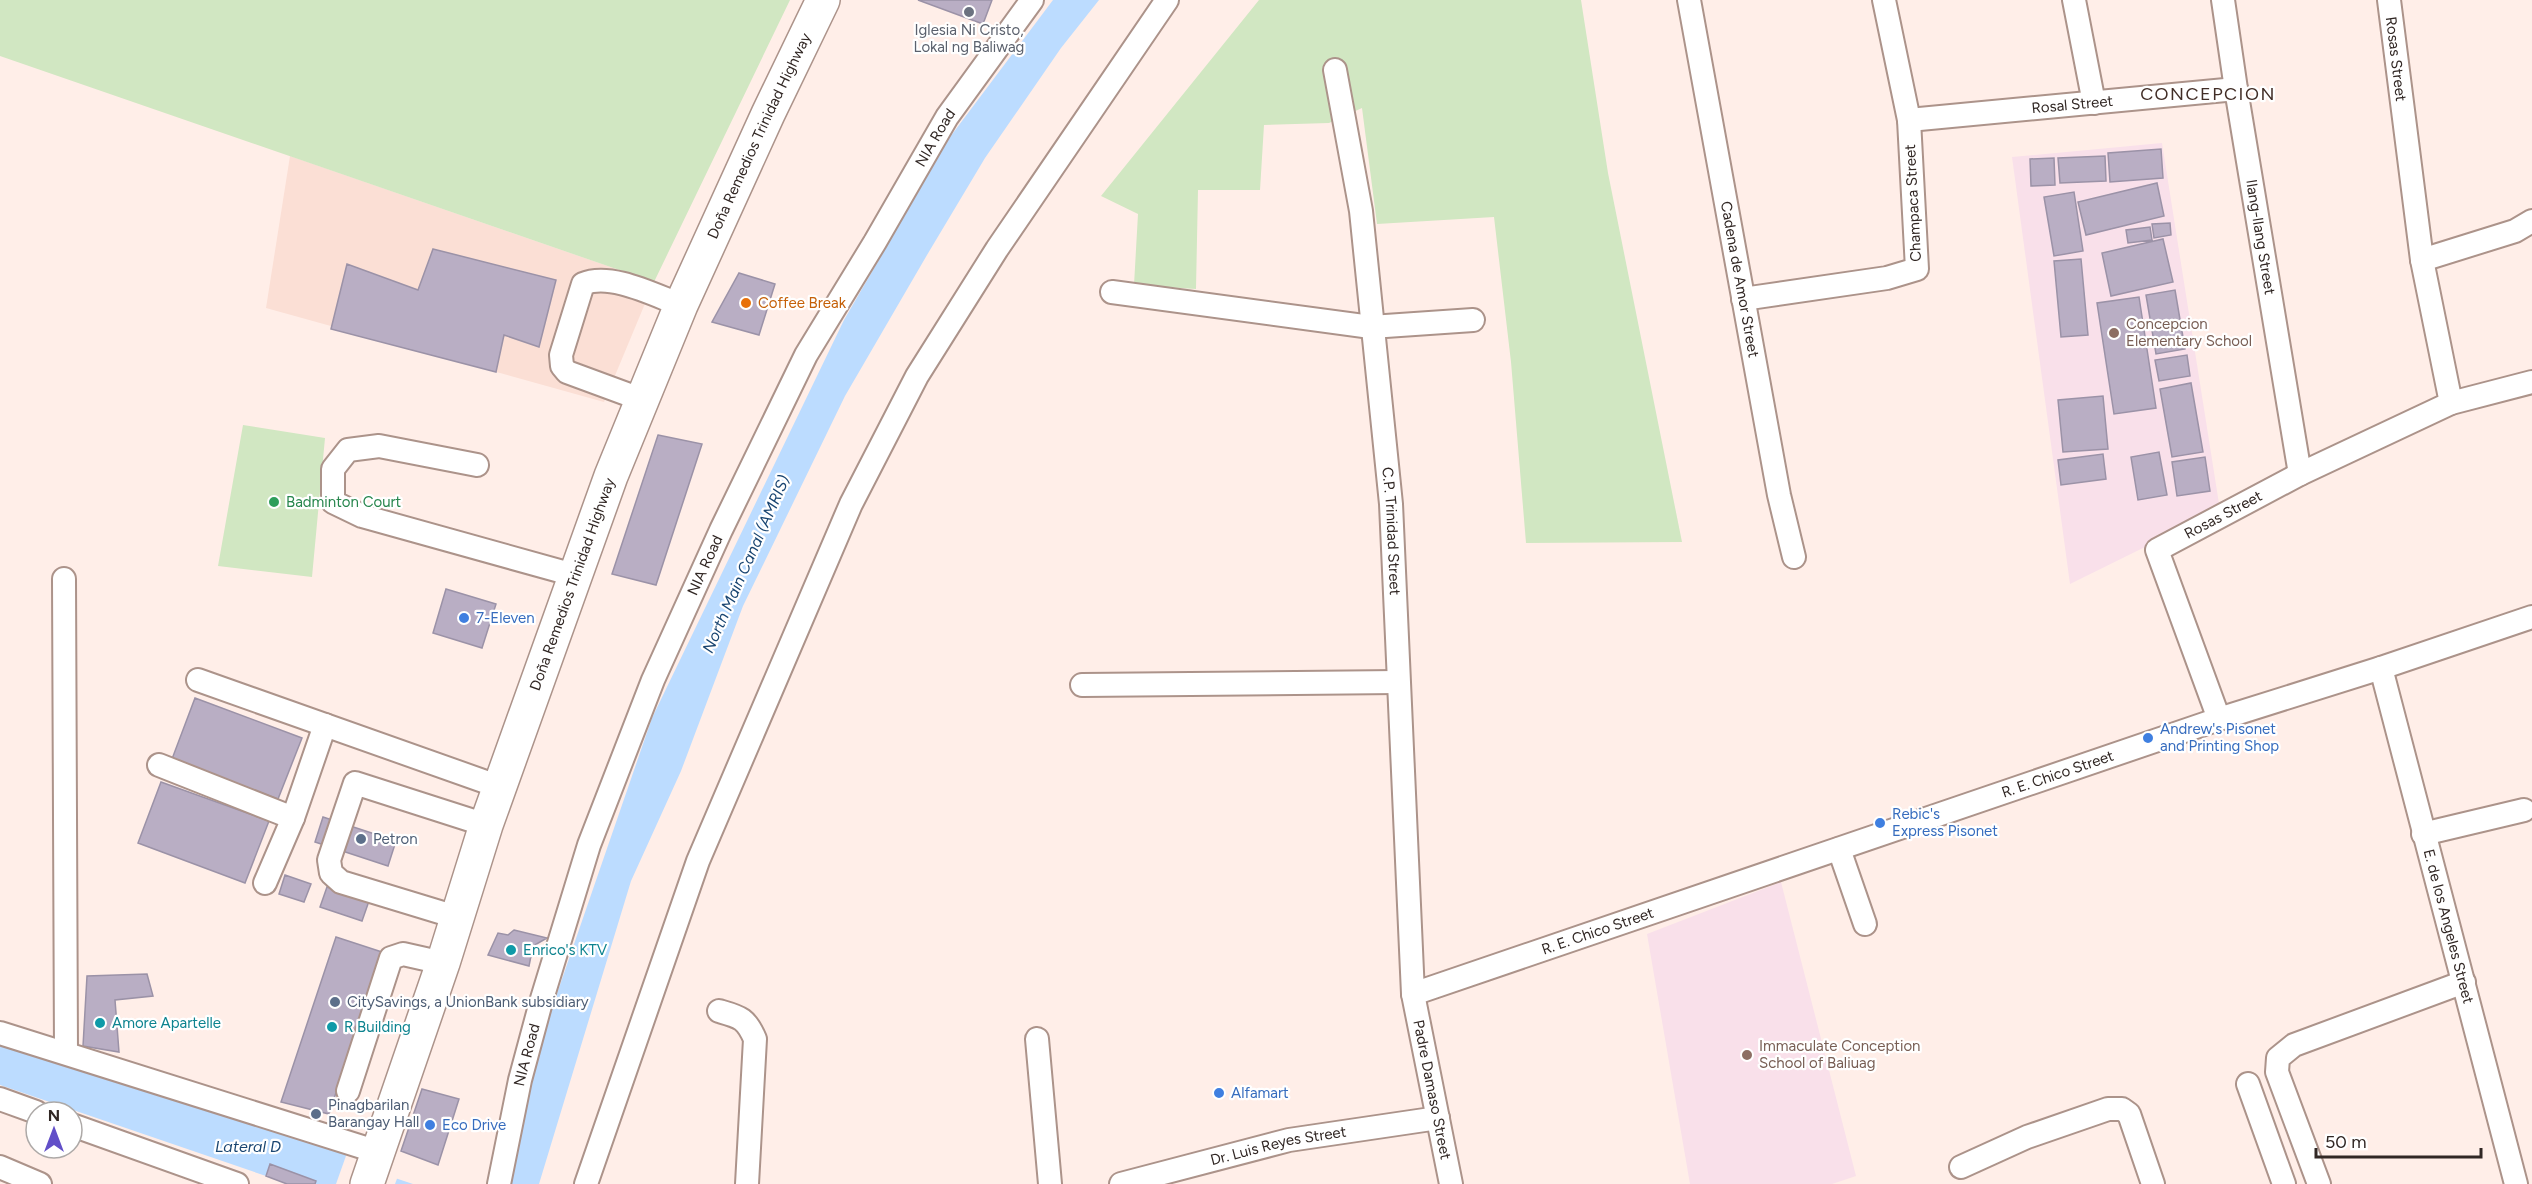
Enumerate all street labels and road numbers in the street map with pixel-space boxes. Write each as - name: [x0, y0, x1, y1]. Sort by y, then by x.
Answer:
- street label: Rosas Street: [2382, 16, 2410, 103]
- street label: Doña Remedios Trinidad Highway: [703, 30, 815, 242]
- street label: Rosal Street: [2031, 92, 2114, 117]
- street label: NIA Road: [911, 105, 959, 170]
- street label: Champaca Street: [1901, 143, 1925, 262]
- street label: Ilang-Ilang Street: [2242, 178, 2279, 296]
- street label: Cadena de Amor Street: [1717, 200, 1763, 359]
- street label: C.P. Trinidad Street: [1378, 466, 1404, 596]
- street label: Doña Remedios Trinidad Highway: [526, 475, 619, 693]
- street label: Rosas Street: [2181, 487, 2265, 543]
- street label: NIA Road: [684, 532, 726, 598]
- street label: R. E. Chico Street: [1999, 747, 2116, 802]
- street label: E. de los Angeles Street: [2420, 847, 2477, 1006]
- street label: R. E. Chico Street: [1539, 903, 1656, 958]
- street label: Padre Damaso Street: [1409, 1018, 1455, 1161]
- street label: NIA Road: [510, 1022, 544, 1088]
- street label: Dr. Luis Reyes Street: [1208, 1123, 1348, 1169]

